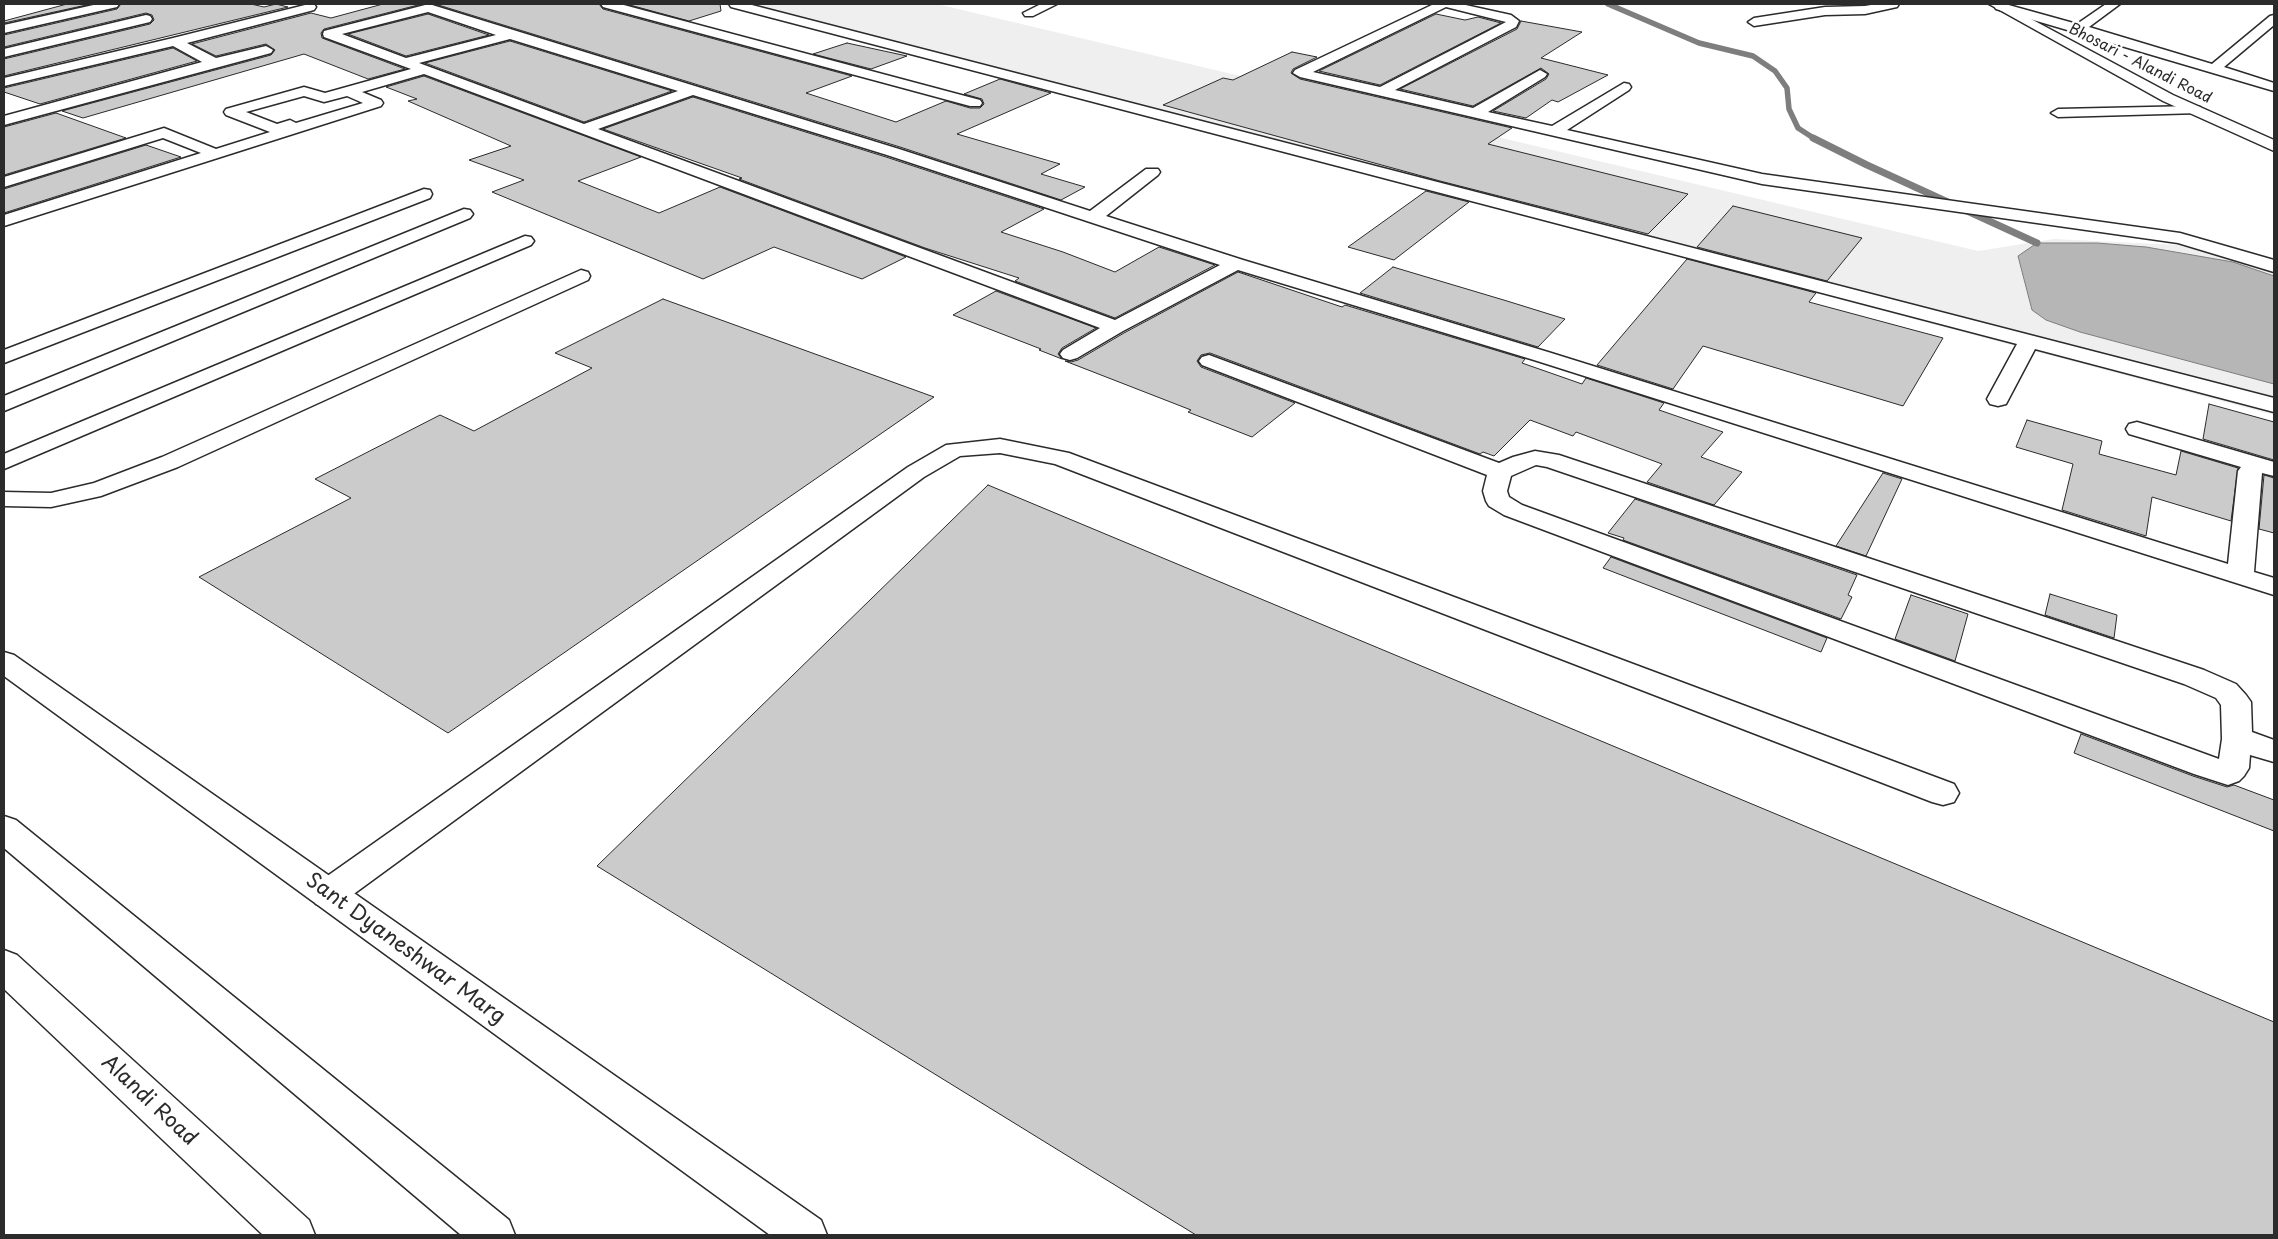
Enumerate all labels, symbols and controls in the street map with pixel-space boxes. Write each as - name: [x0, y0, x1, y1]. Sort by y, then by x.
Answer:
- street label: Bhosari - Alandi Road: [2066, 20, 2214, 108]
- street label: Sant Dyaneshwar Marg: [300, 868, 510, 1030]
- street label: Alandi Road: [96, 1050, 202, 1152]

